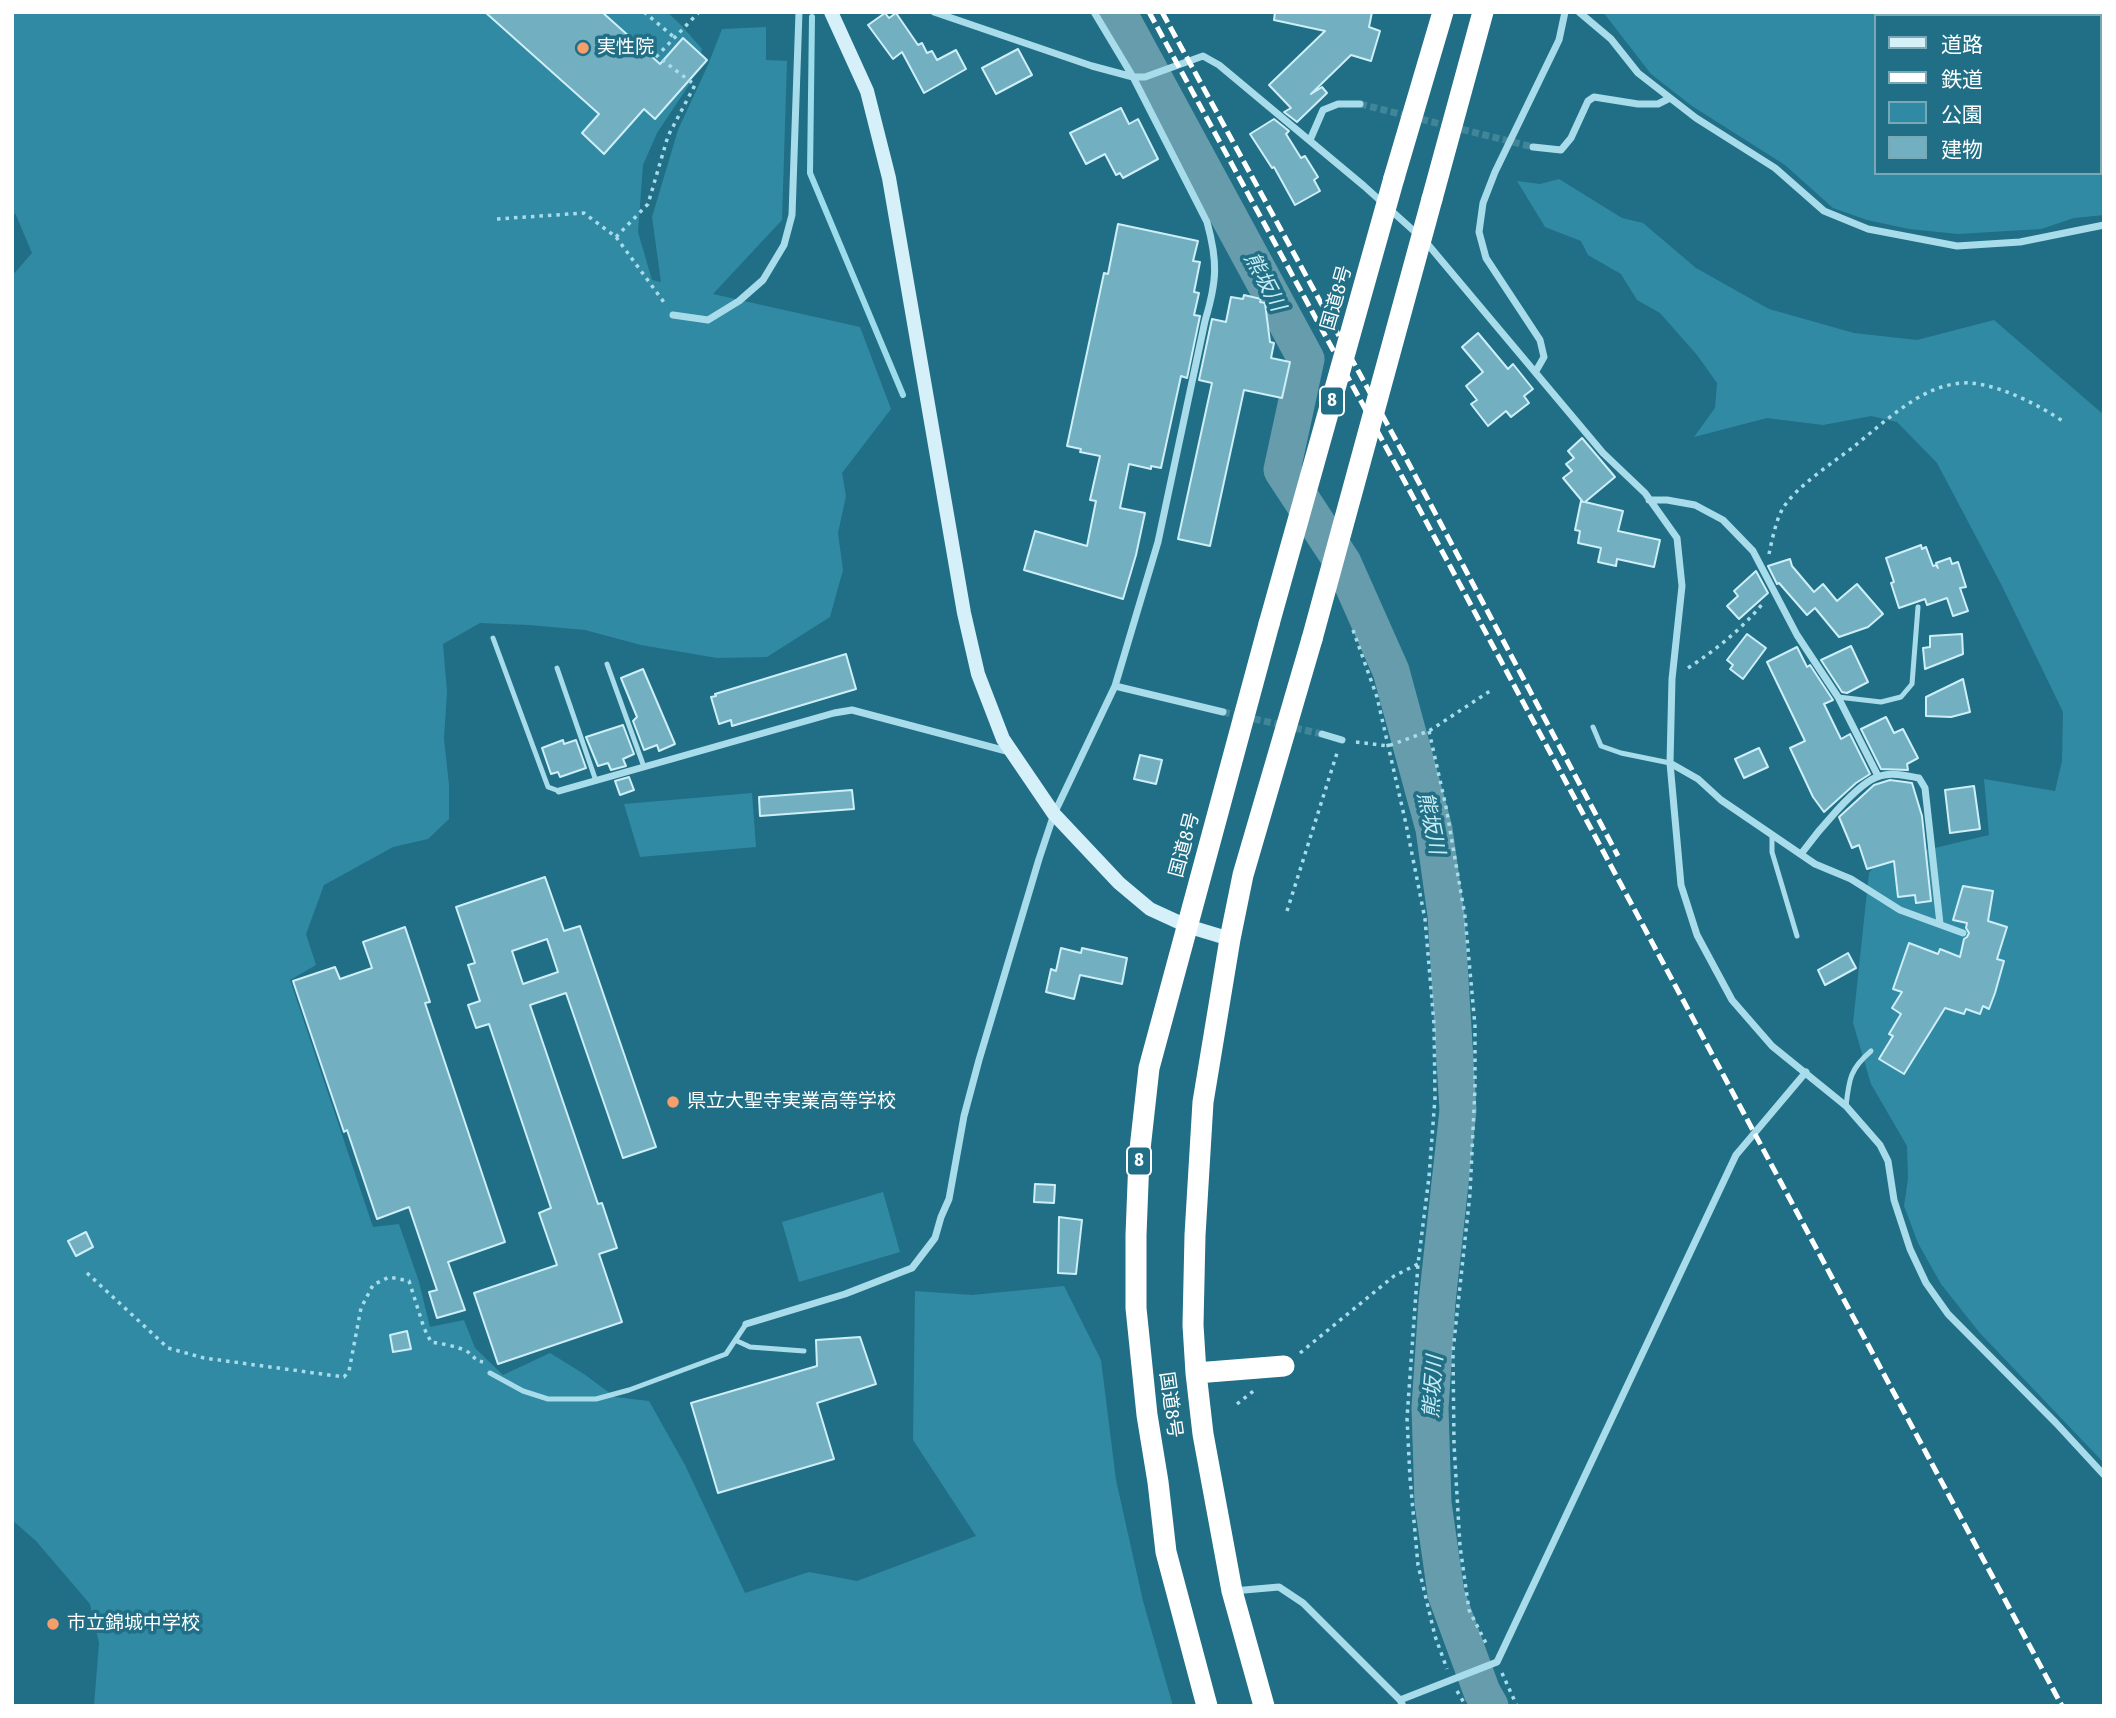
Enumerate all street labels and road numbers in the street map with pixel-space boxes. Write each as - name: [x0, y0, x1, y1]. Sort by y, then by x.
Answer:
- street label: 国道8号: [1317, 263, 1357, 333]
- road number: 8: [1320, 386, 1344, 416]
- street label: 国道8号: [1165, 810, 1205, 880]
- road number: 8: [1127, 1146, 1151, 1176]
- street label: 国道8号: [1154, 1370, 1186, 1440]

